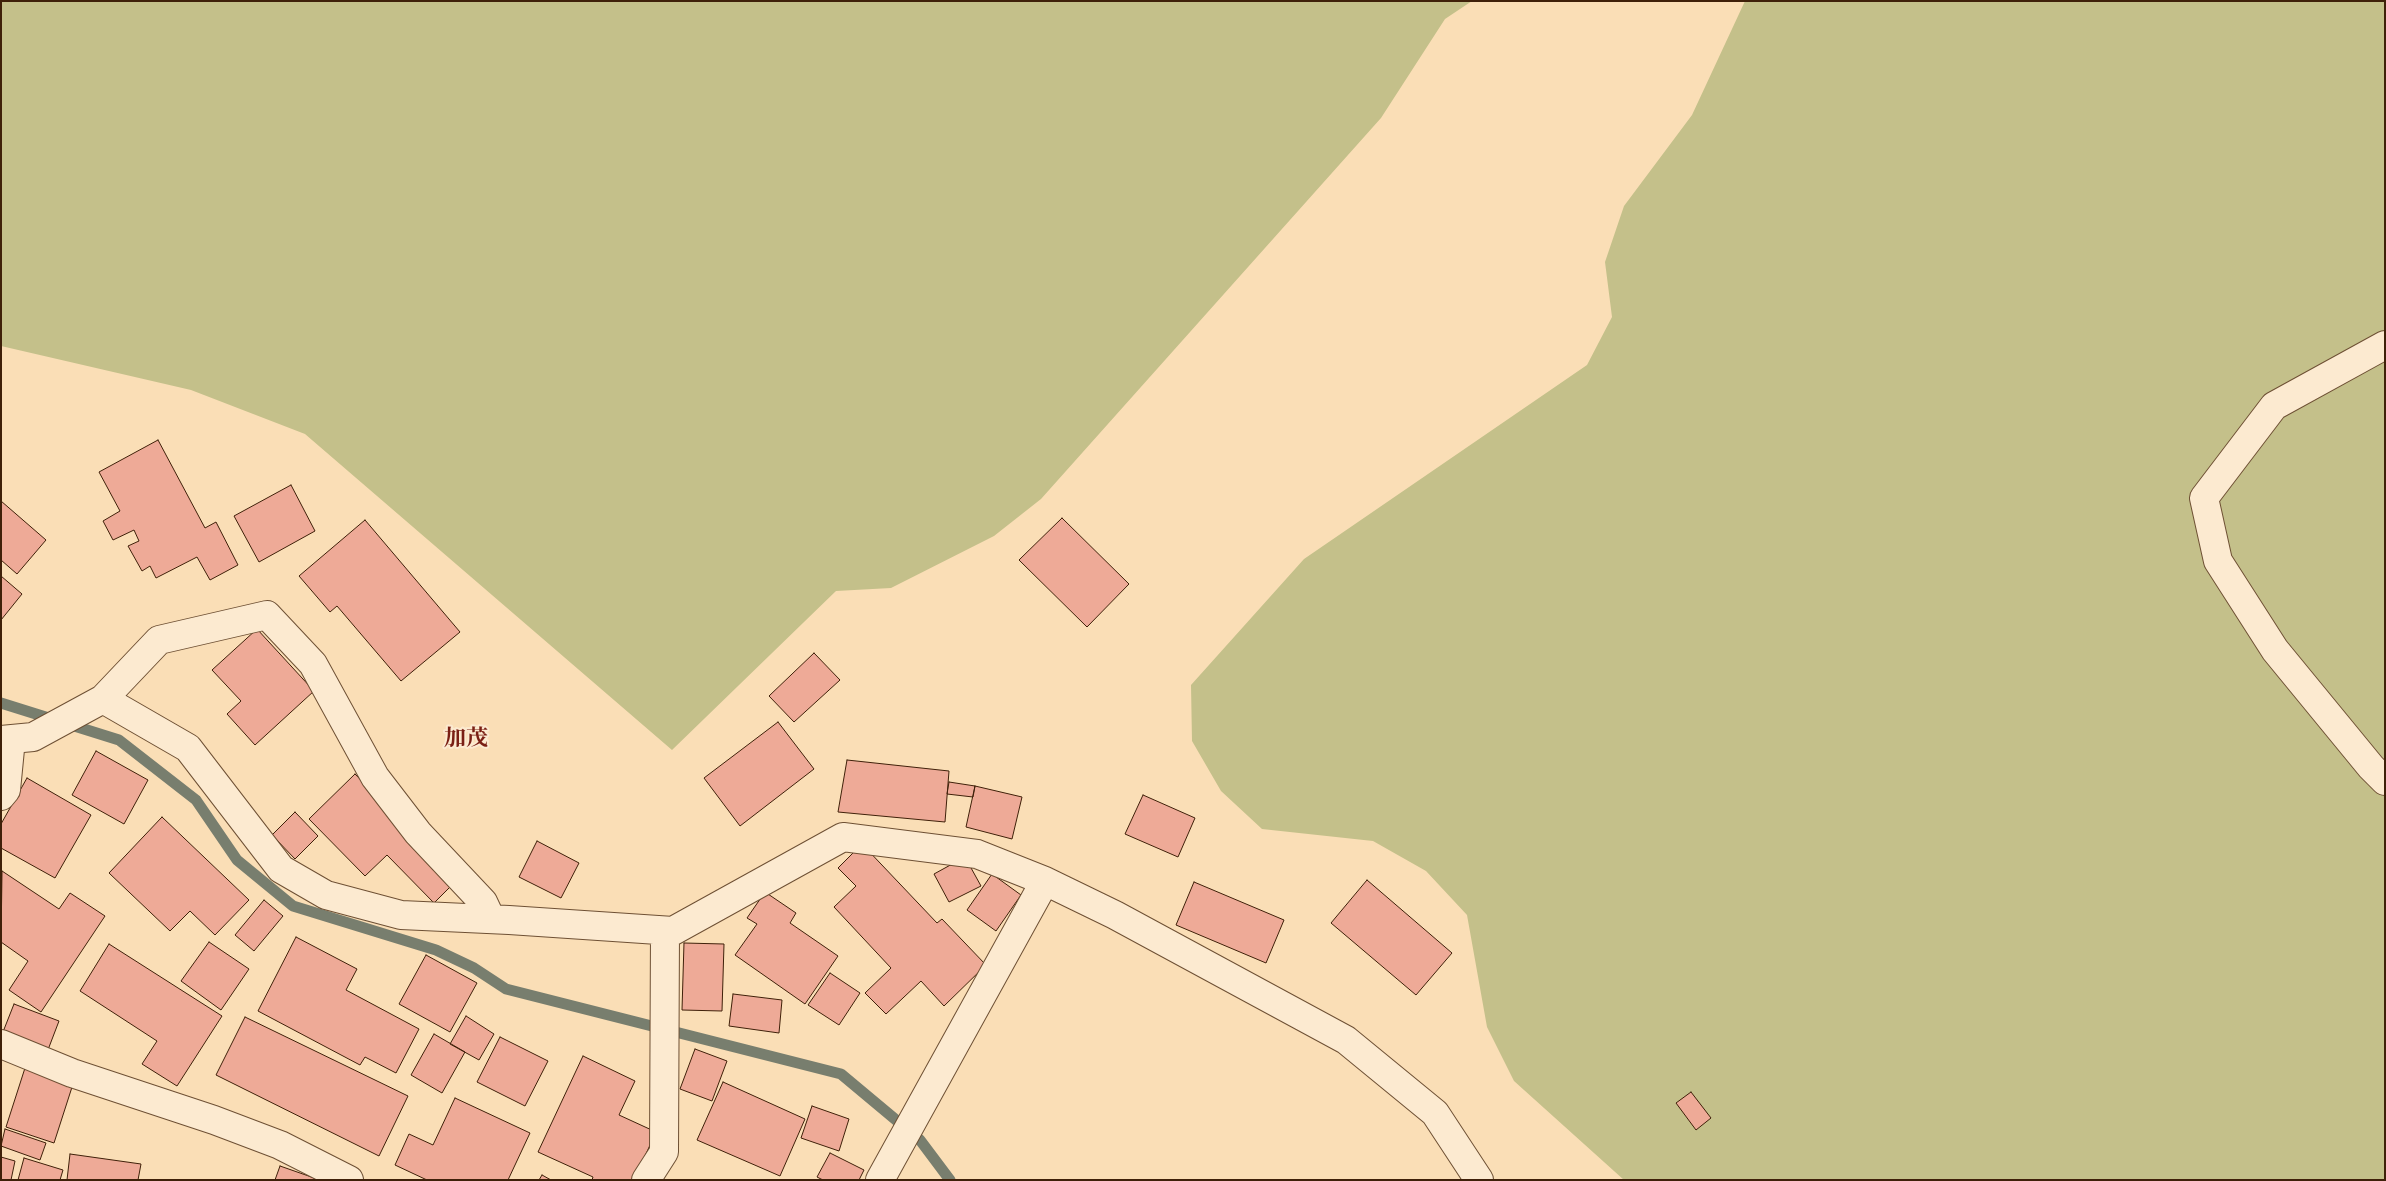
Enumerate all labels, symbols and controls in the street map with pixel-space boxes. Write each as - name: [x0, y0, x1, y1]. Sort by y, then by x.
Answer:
- district label: 加茂: [444, 728, 488, 754]

